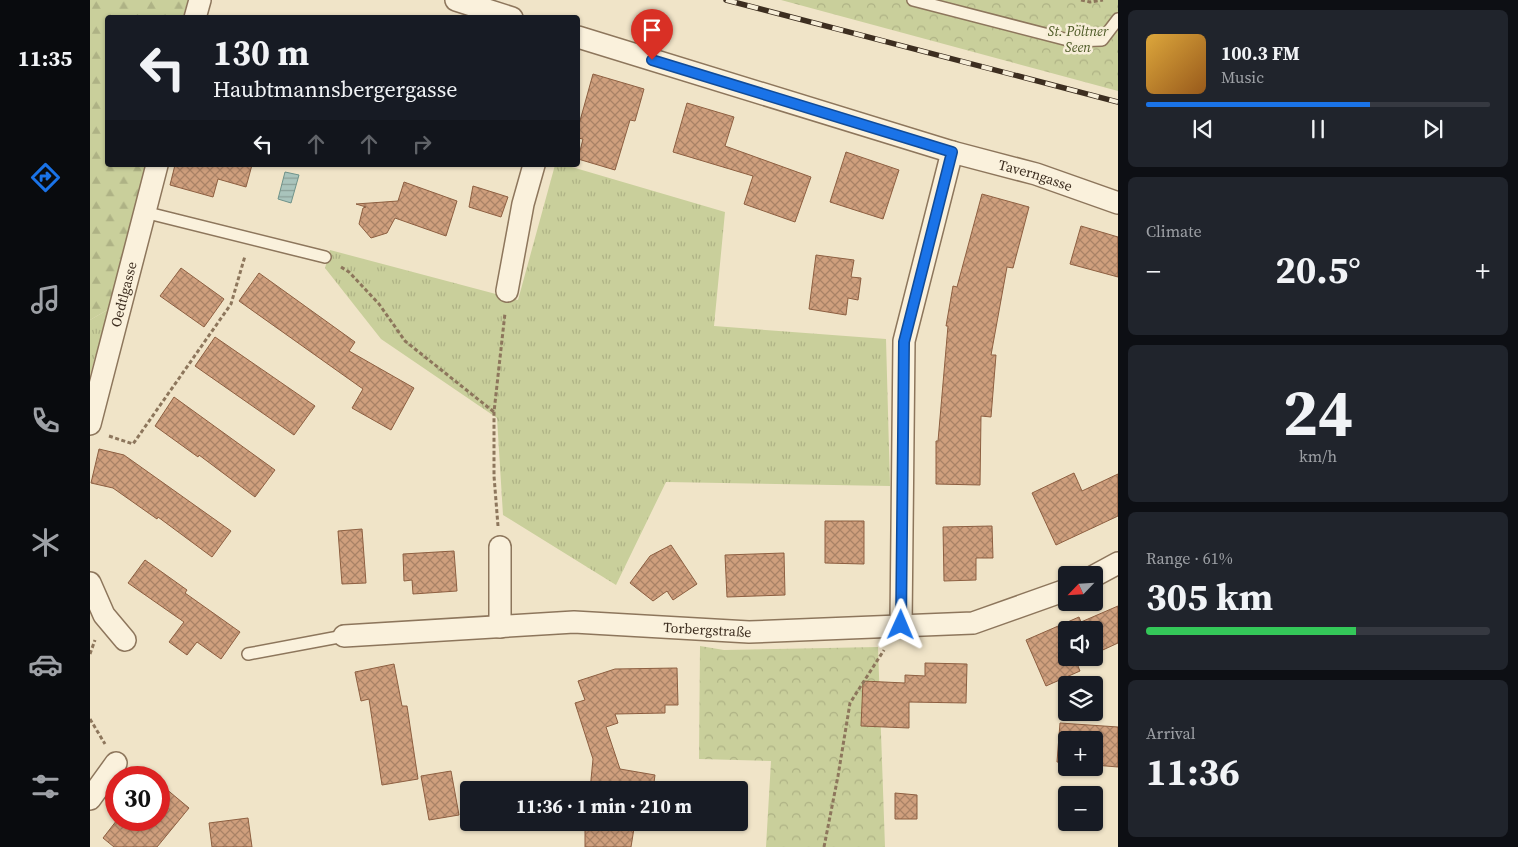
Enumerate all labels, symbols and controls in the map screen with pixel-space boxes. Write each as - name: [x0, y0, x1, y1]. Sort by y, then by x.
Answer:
- pin: [631, 9, 673, 60]
- icon: arrive: [638, 16, 666, 44]
- park label: St. Pöltner Seen: [1048, 21, 1109, 57]
- text: 130 m: [213, 29, 309, 77]
- icon: left: [130, 35, 195, 100]
- text: 100.3 FM: [1221, 40, 1300, 66]
- text: 11:35: [18, 43, 72, 73]
- text: Music: [1221, 66, 1264, 88]
- text: Haubtmannsbergergasse: [213, 74, 457, 104]
- icon: previous: [1189, 115, 1217, 143]
- icon: pause: [1304, 115, 1332, 143]
- icon: next: [1419, 115, 1447, 143]
- icon: left: [249, 130, 277, 158]
- icon: ahead: [302, 130, 330, 158]
- icon: ahead: [355, 130, 383, 158]
- icon: right: [408, 130, 436, 158]
- street label: Taverngasse: [996, 155, 1075, 196]
- icon: directions: [28, 160, 63, 195]
- text: Climate: [1146, 220, 1202, 242]
- text: 20.5°: [1275, 244, 1361, 296]
- text: −: [1146, 252, 1161, 290]
- text: +: [1475, 252, 1490, 290]
- street label: Oedtlgasse: [105, 259, 142, 329]
- icon: music: [28, 282, 63, 317]
- text: 24: [1283, 368, 1353, 457]
- icon: phone: [28, 403, 63, 438]
- text: km/h: [1299, 445, 1337, 467]
- icon: climate: [28, 525, 63, 560]
- text: Range · 61%: [1146, 547, 1233, 569]
- north arrow: [1058, 566, 1102, 611]
- map controls: [1058, 566, 1103, 831]
- text: 305 km: [1146, 571, 1273, 623]
- position arrow: [874, 598, 926, 650]
- street label: Torbergstraße: [663, 617, 752, 642]
- button: sound: [1058, 621, 1103, 666]
- icon: car: [28, 647, 63, 682]
- button: layers: [1058, 676, 1103, 721]
- text: Arrival: [1146, 722, 1195, 744]
- button: +: [1058, 731, 1103, 776]
- text: 11:36: [1146, 746, 1240, 798]
- speed limit sign: 30: [105, 766, 170, 831]
- icon: filters: [28, 769, 63, 804]
- button: −: [1058, 786, 1103, 831]
- text: 11:36 · 1 min · 210 m: [516, 793, 692, 819]

